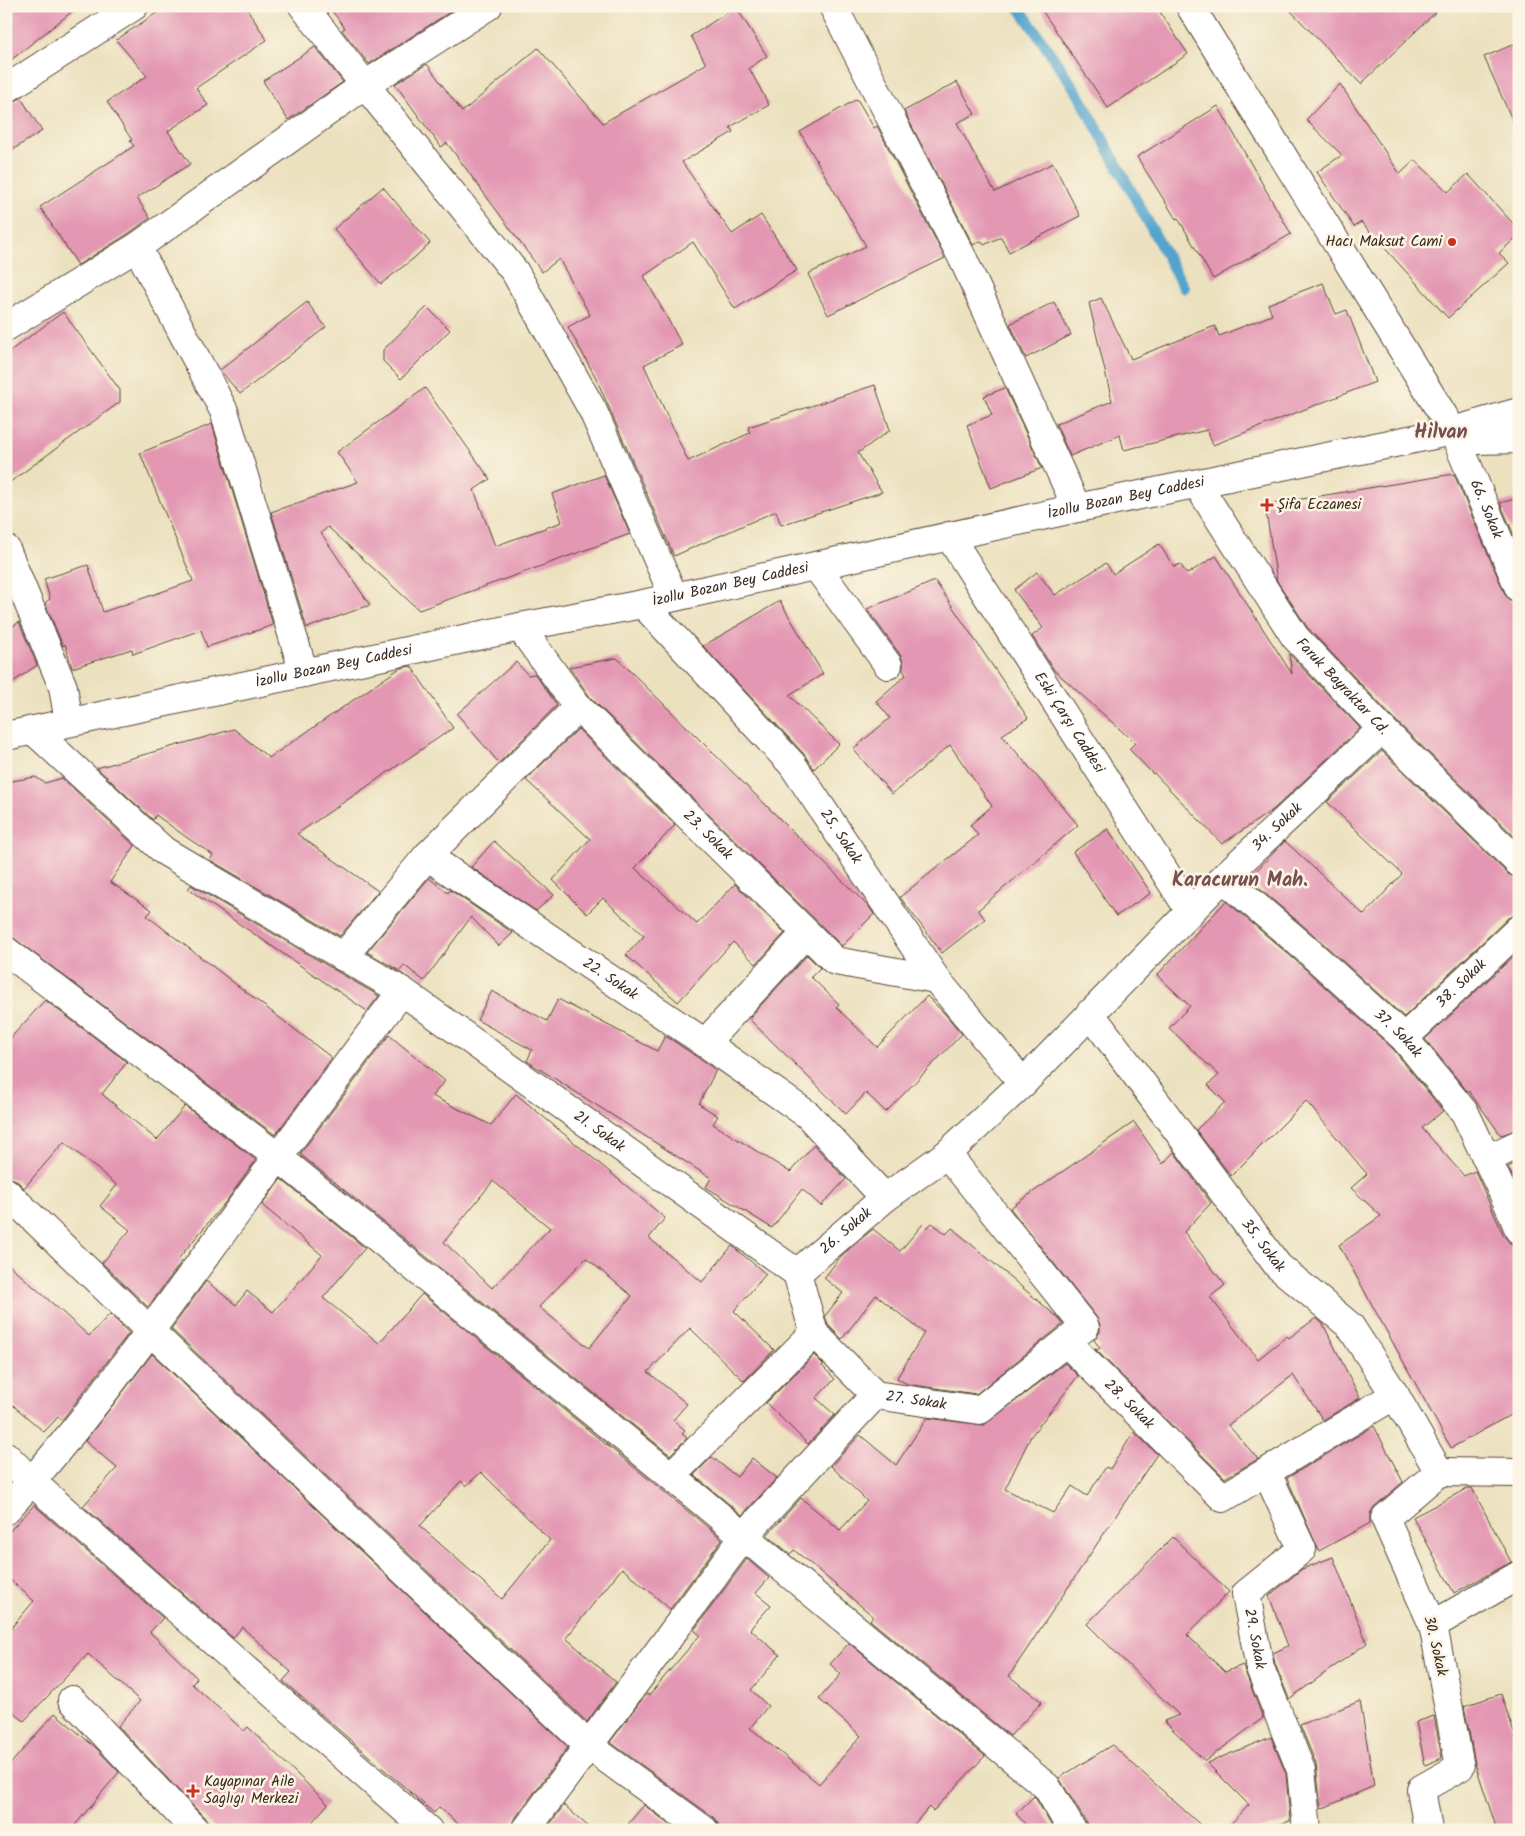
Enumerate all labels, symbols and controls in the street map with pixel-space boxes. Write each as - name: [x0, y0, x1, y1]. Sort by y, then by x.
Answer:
- place label: Hacı Maksut Cami: [1325, 230, 1443, 254]
- marker: Hacı Maksut Cami: [1446, 236, 1458, 248]
- district label: Hilvan: [1414, 417, 1468, 449]
- street label: İzollu Bozan Bey Caddesi: [1045, 470, 1208, 526]
- street label: 66. Sokak: [1463, 476, 1509, 544]
- place label: Şifa Eczanesi: [1277, 493, 1363, 517]
- marker: Şifa Eczanesi: [1261, 499, 1273, 511]
- street label: İzollu Bozan Bey Caddesi: [650, 555, 812, 614]
- street label: Faruk Bayraktar Cd.: [1290, 632, 1394, 741]
- street label: İzollu Bozan Bey Caddesi: [253, 638, 416, 695]
- street label: Eski Çarşı Caddesi: [1027, 667, 1112, 780]
- street label: 34. Sokak: [1246, 796, 1309, 857]
- street label: 23. Sokak: [677, 804, 739, 866]
- street label: 25. Sokak: [813, 804, 868, 870]
- district label: Karacurun Mah.: [1172, 865, 1308, 897]
- street label: 22. Sokak: [577, 952, 644, 1007]
- street label: 38. Sokak: [1430, 953, 1493, 1014]
- street label: 37. Sokak: [1368, 1003, 1428, 1064]
- street label: 21. Sokak: [568, 1105, 631, 1159]
- street label: 26. Sokak: [814, 1201, 878, 1261]
- street label: 35. Sokak: [1235, 1214, 1291, 1280]
- street label: 28. Sokak: [1098, 1374, 1160, 1436]
- street label: 27. Sokak: [884, 1385, 949, 1417]
- street label: 29. Sokak: [1237, 1606, 1272, 1672]
- street label: 30. Sokak: [1416, 1613, 1454, 1680]
- place label: Kayapınar Aile Saglıgı Merkezi: [204, 1770, 300, 1811]
- marker: Kayapınar Aile Saglıgı Merkezi: [186, 1784, 200, 1798]

